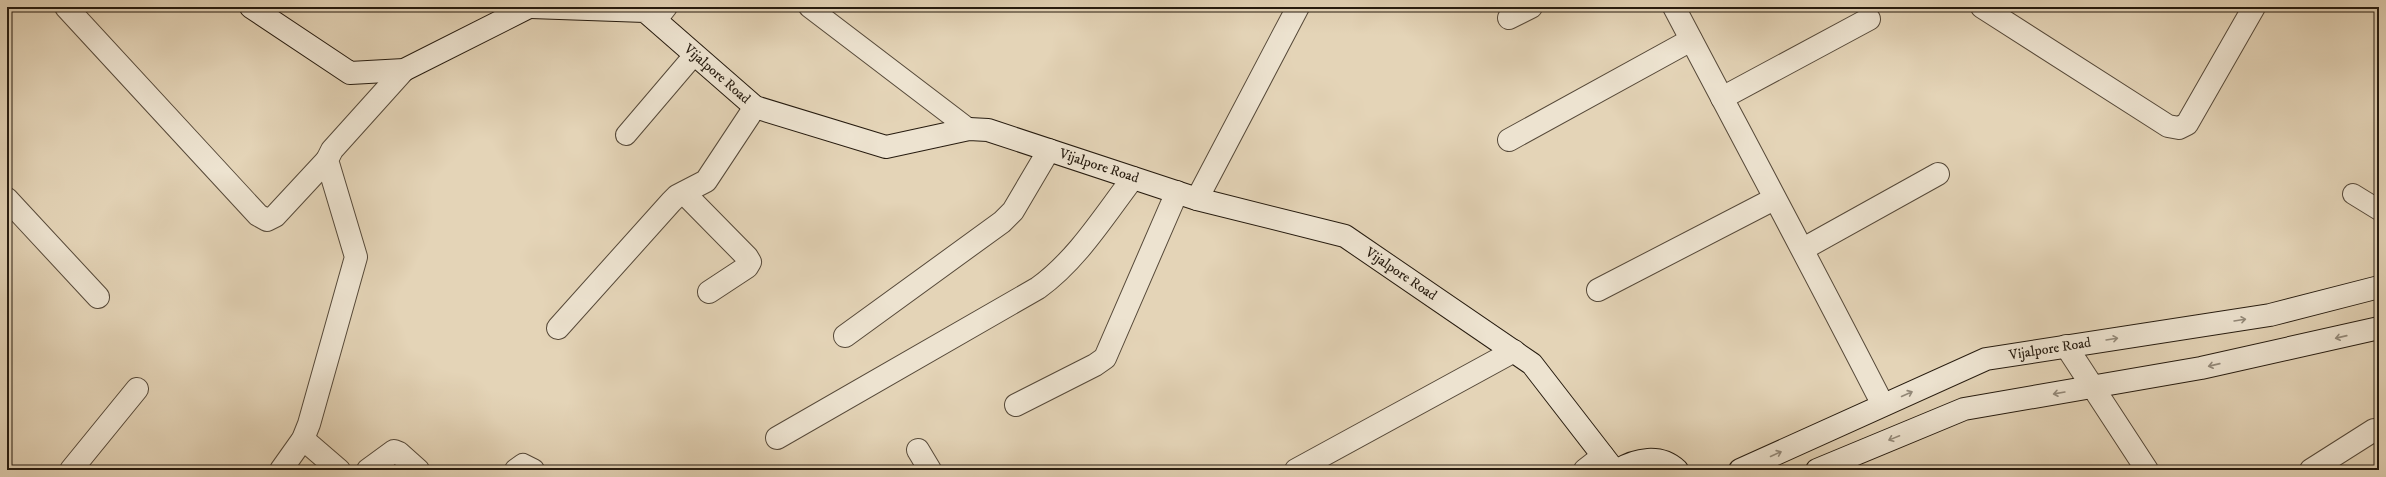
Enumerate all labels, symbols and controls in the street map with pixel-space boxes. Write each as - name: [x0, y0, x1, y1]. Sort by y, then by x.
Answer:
- street label: Vijalpore Road: [679, 39, 754, 108]
- street label: Vijalpore Road: [1056, 144, 1141, 187]
- street label: Vijalpore Road: [1361, 243, 1440, 305]
- one-way arrow: [2233, 316, 2246, 324]
- one-way arrow: [2335, 333, 2348, 341]
- street label: Vijalpore Road: [2007, 334, 2092, 365]
- one-way arrow: [2105, 335, 2118, 343]
- one-way arrow: [2208, 362, 2221, 370]
- one-way arrow: [2052, 389, 2065, 397]
- one-way arrow: [1901, 390, 1913, 398]
- one-way arrow: [1888, 435, 1900, 443]
- one-way arrow: [1769, 450, 1781, 457]

